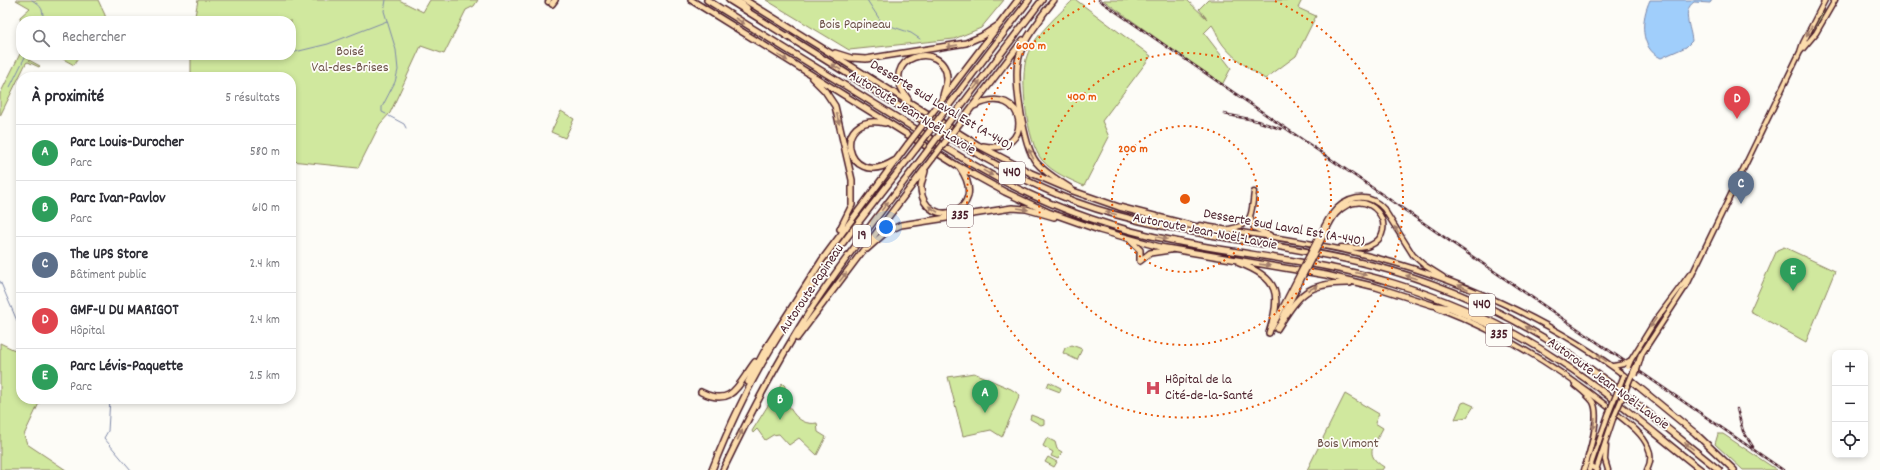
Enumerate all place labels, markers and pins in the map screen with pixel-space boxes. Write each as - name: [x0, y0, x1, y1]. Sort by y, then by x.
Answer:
- pin: D: [1724, 86, 1750, 119]
- pin: C: [1728, 171, 1754, 204]
- centre of rings: [1178, 192, 1192, 206]
- pin: E: [1780, 258, 1806, 291]
- place label: Hôpital de la Cité-de-la-Santé: [1165, 370, 1253, 406]
- hospital icon: Hôpital de la Cité-de-la-Santé: [1144, 379, 1162, 397]
- pin: A: [972, 380, 998, 413]
- pin: B: [767, 387, 793, 420]

